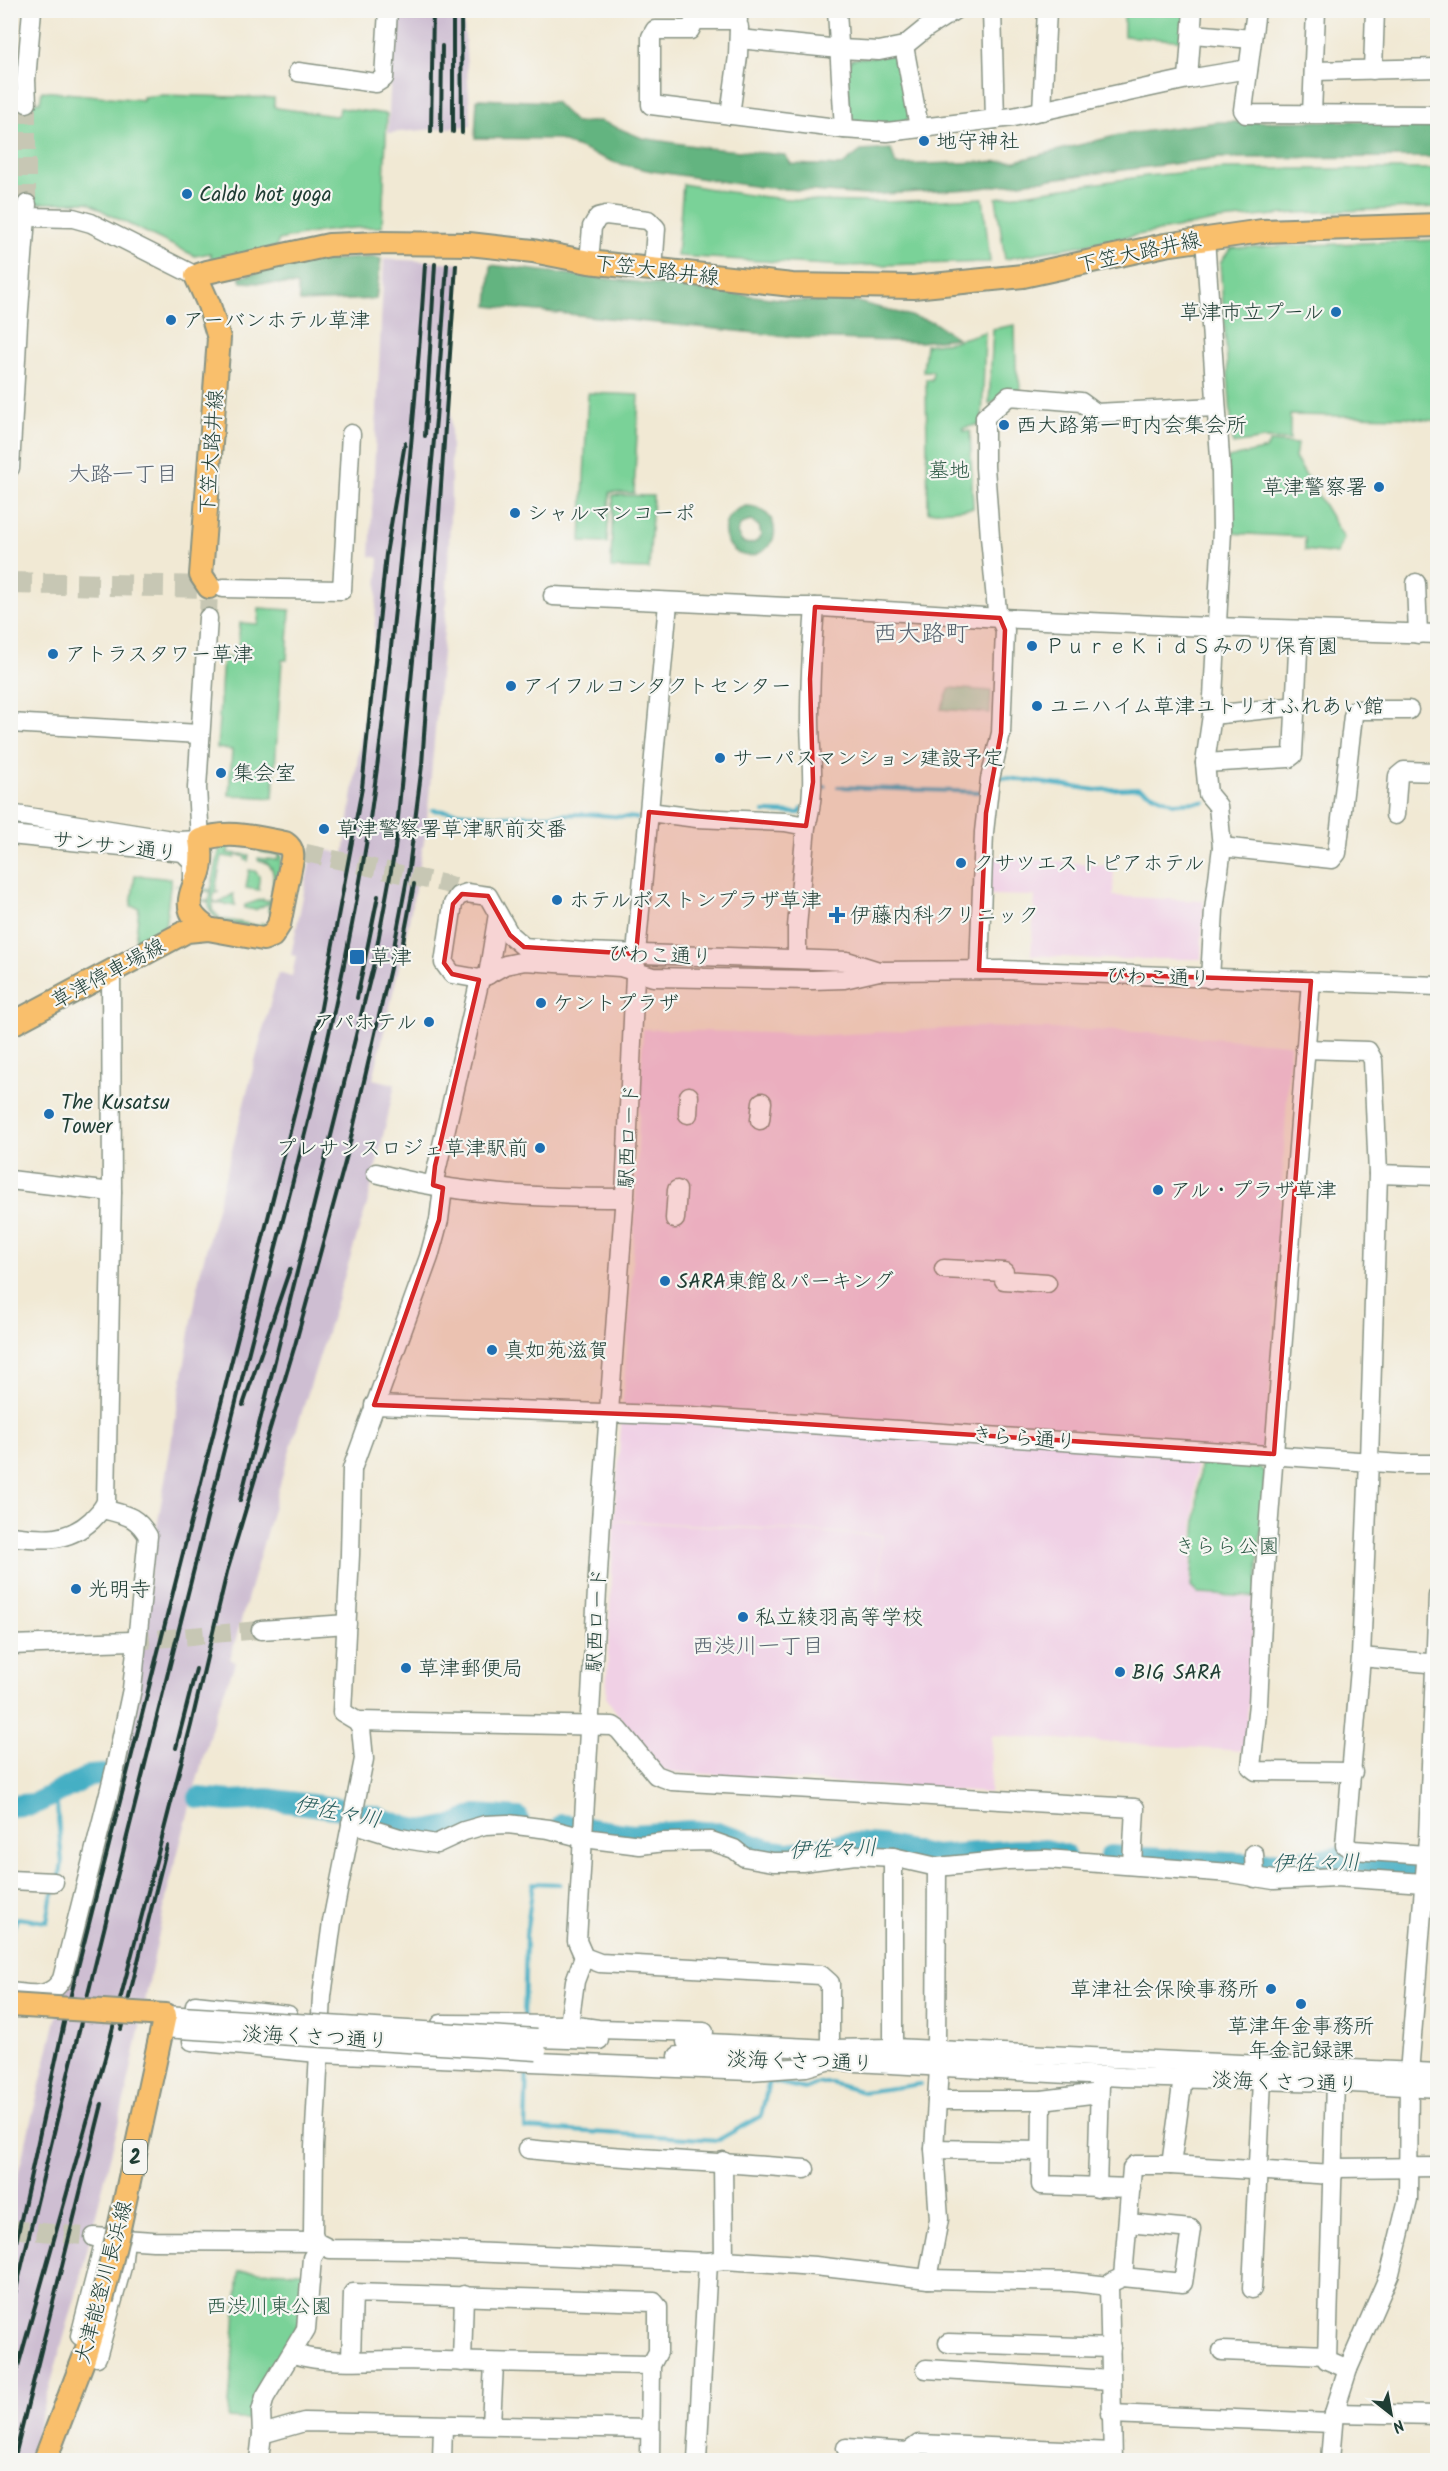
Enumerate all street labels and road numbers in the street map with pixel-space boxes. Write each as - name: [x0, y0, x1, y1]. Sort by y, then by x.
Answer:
- street label: 下笠大路井線: [1074, 224, 1204, 283]
- street label: 下笠大路井線: [592, 247, 721, 296]
- street label: 下笠大路井線: [192, 388, 233, 516]
- street label: サンサン通り: [50, 823, 179, 872]
- street label: 草津停車場線: [45, 930, 172, 1018]
- street label: びわこ通り: [607, 938, 713, 975]
- street label: びわこ通り: [1105, 960, 1211, 997]
- street label: 駅西ロード: [610, 1083, 649, 1189]
- street label: きらら通り: [970, 1419, 1077, 1460]
- street label: 駅西ロード: [578, 1567, 617, 1673]
- street label: 淡海くさつ通り: [241, 2018, 389, 2059]
- street label: 淡海くさつ通り: [726, 2043, 874, 2082]
- street label: 淡海くさつ通り: [1211, 2064, 1359, 2103]
- road number: 2: [123, 2140, 147, 2174]
- street label: 大津能登川長浜線: [67, 2197, 142, 2368]

